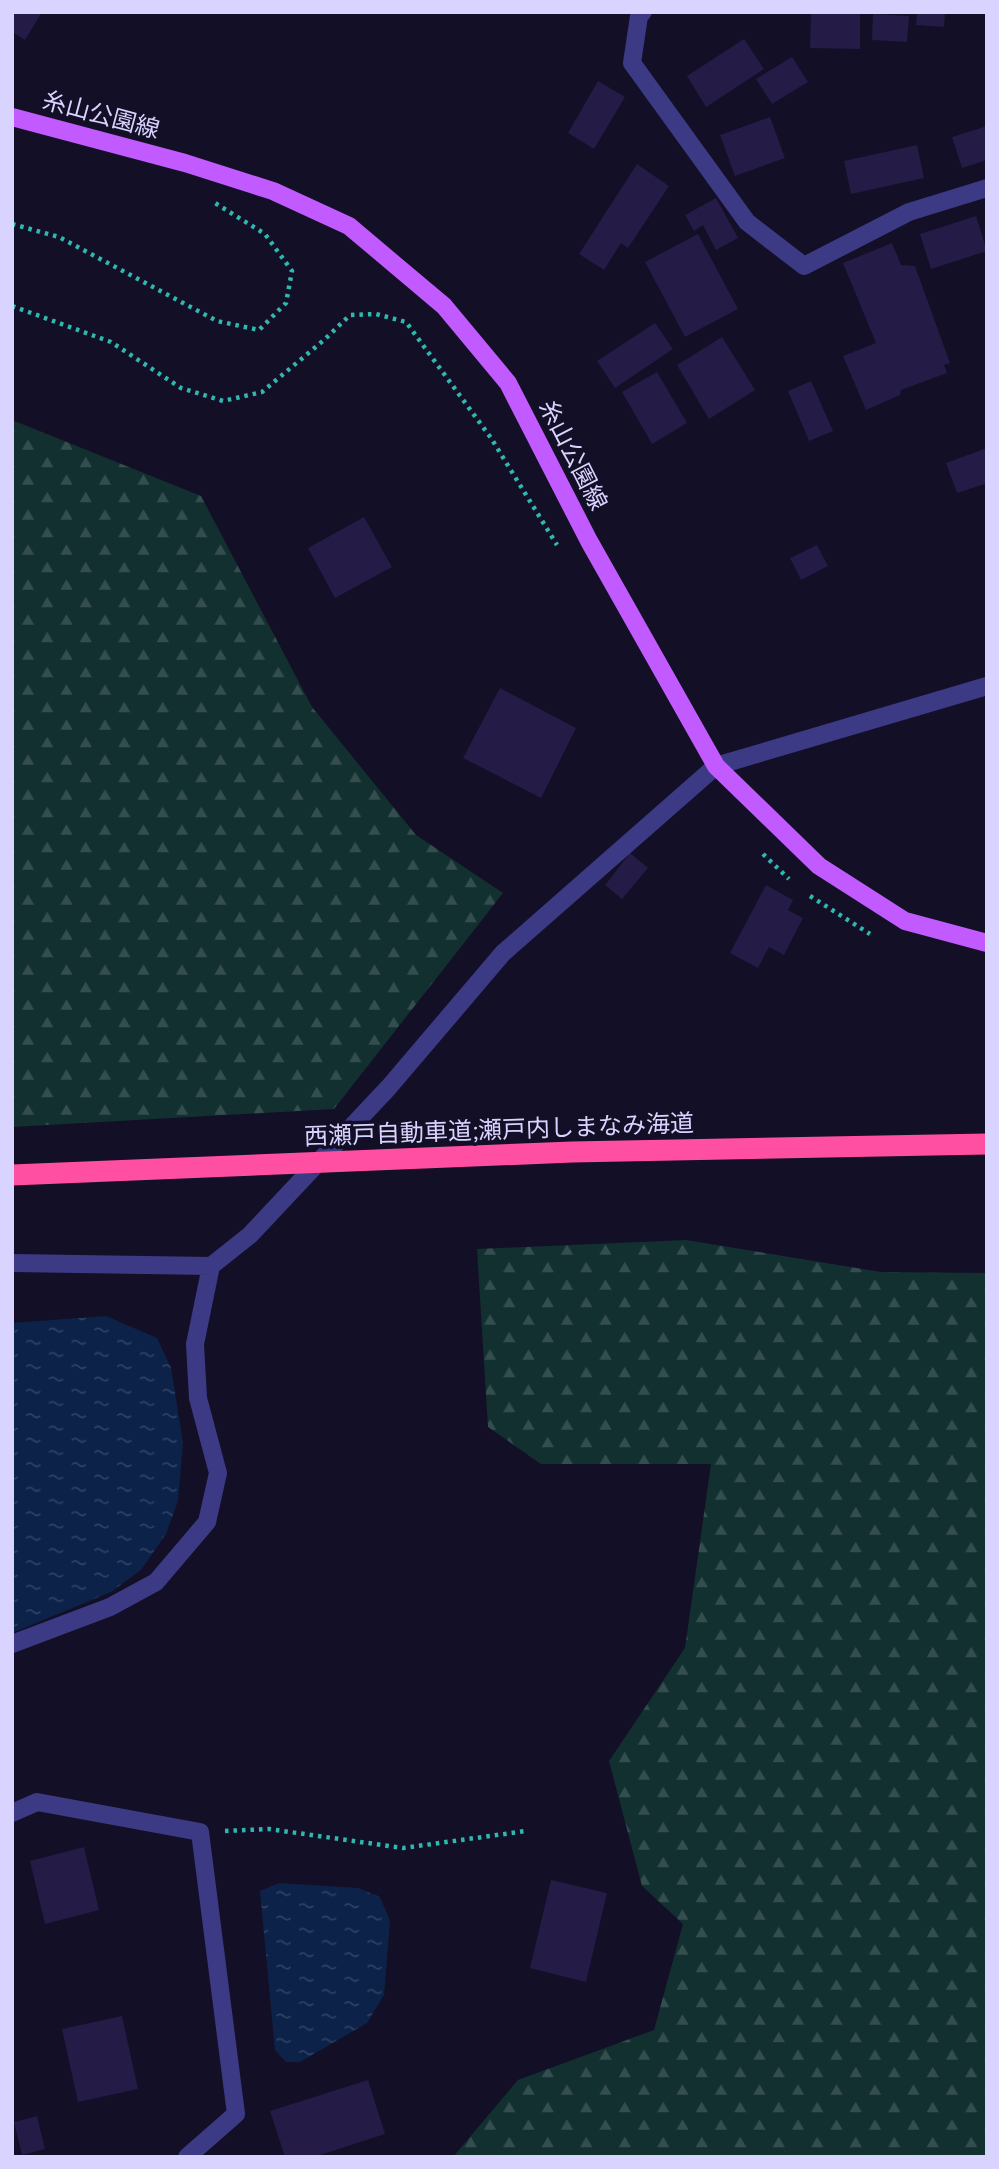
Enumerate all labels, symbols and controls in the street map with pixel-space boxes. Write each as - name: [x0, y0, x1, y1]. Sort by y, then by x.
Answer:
- street label: 糸山公園線: [39, 84, 163, 145]
- street label: 糸山公園線: [532, 394, 614, 515]
- street label: 西瀬戸自動車道;瀬戸内しまなみ海道: [303, 1107, 694, 1152]

